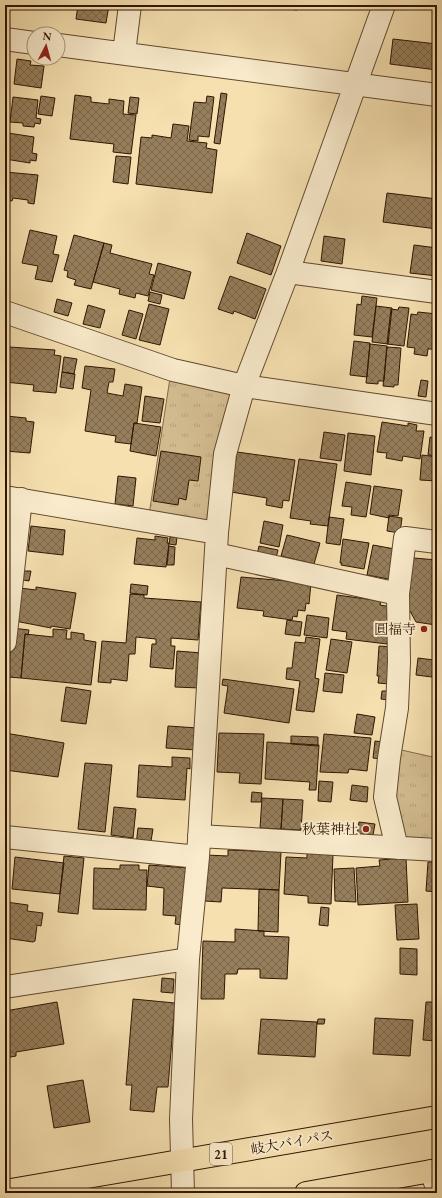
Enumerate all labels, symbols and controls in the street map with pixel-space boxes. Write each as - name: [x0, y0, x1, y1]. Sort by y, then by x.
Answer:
- north arrow: [26, 26, 66, 66]
- text: N: [42, 29, 52, 43]
- place label: 圓福寺: [374, 620, 416, 638]
- marker: 圓福寺: [419, 624, 429, 634]
- place label: 秋葉神社: [302, 820, 358, 838]
- marker: 秋葉神社: [361, 824, 371, 834]
- street label: 岐大バイパス: [249, 1126, 335, 1158]
- road number: 21: [210, 1143, 232, 1165]

